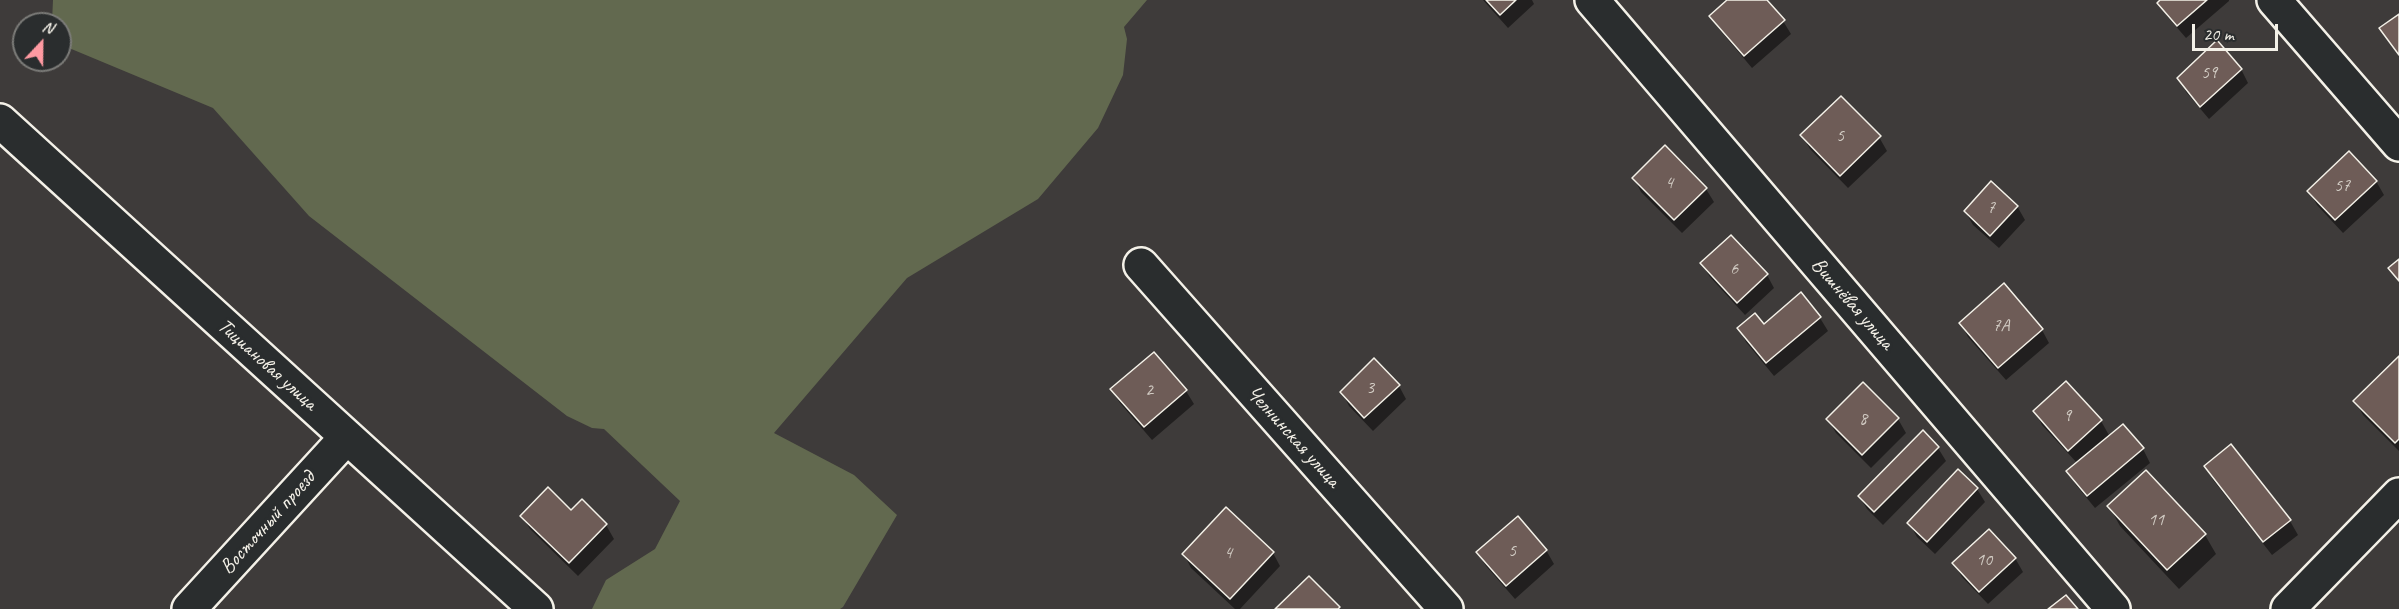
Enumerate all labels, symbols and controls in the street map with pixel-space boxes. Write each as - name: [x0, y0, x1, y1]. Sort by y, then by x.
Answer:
- north arrow: [12, 12, 72, 72]
- scale bar: [2195, 12, 2280, 50]
- text: N: [40, 16, 56, 38]
- text: 20 m: [2203, 23, 2234, 45]
- house number: 59: [2201, 62, 2217, 84]
- house number: 5: [1836, 125, 1844, 147]
- house number: 4: [1665, 172, 1673, 194]
- house number: 57: [2334, 175, 2350, 197]
- house number: 7: [1987, 197, 1995, 219]
- street label: Вишнёвая улица: [1805, 253, 1899, 355]
- house number: 6: [1730, 258, 1738, 280]
- street label: Тициановая улица: [212, 314, 322, 416]
- house number: 7А: [1992, 315, 2010, 337]
- house number: 3: [1366, 377, 1374, 399]
- house number: 2: [1145, 379, 1153, 401]
- street label: Челнинская улица: [1241, 381, 1345, 493]
- house number: 9: [2063, 405, 2071, 427]
- house number: 8: [1859, 408, 1867, 430]
- street label: Восточный проезд: [215, 466, 321, 580]
- house number: 11: [2148, 509, 2164, 531]
- house number: 5: [1508, 540, 1516, 562]
- house number: 4: [1224, 542, 1232, 564]
- house number: 10: [1976, 549, 1992, 571]

